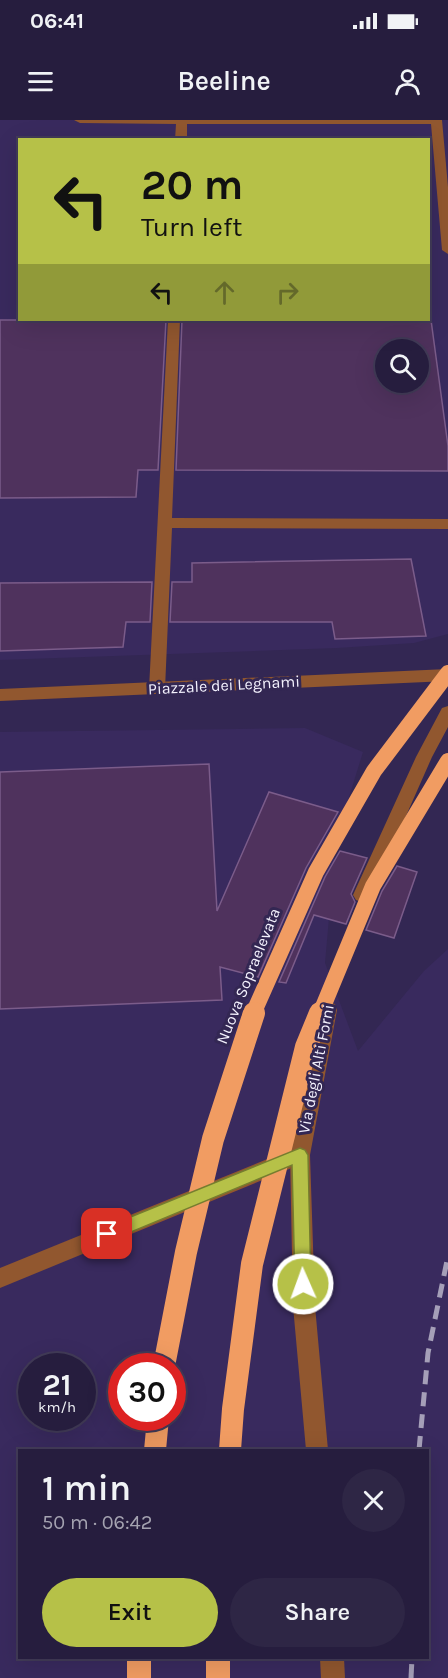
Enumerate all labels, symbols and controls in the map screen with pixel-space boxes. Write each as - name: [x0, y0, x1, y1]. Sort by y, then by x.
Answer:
- text: 06:41: [30, 8, 84, 34]
- icon: menu: [24, 65, 57, 98]
- text: Beeline: [177, 65, 271, 97]
- icon: person: [391, 65, 424, 98]
- text: 20 m: [141, 160, 243, 210]
- icon: left: [42, 162, 120, 240]
- text: Turn left: [141, 211, 242, 243]
- icon: left: [145, 276, 178, 309]
- icon: ahead: [208, 276, 241, 309]
- icon: right: [271, 276, 304, 309]
- map controls: [375, 339, 429, 393]
- button: search: [375, 339, 429, 393]
- street label: Piazzale dei Legnami: [148, 672, 300, 698]
- street label: Nuova Sopraelevata: [212, 905, 284, 1047]
- street label: Via degli Alti Forni: [294, 1003, 338, 1135]
- pin: [81, 1208, 132, 1259]
- icon: arrive: [90, 1217, 123, 1250]
- position arrow: [271, 1252, 335, 1316]
- speed limit sign: 30: [108, 1353, 186, 1431]
- text: 21: [43, 1367, 71, 1403]
- text: km/h: [38, 1398, 76, 1416]
- text: 1 min: [42, 1467, 131, 1509]
- button: close: [342, 1469, 405, 1532]
- text: 50 m · 06:42: [42, 1511, 152, 1534]
- button: Exit: [42, 1578, 218, 1647]
- button: Share: [230, 1578, 405, 1647]

